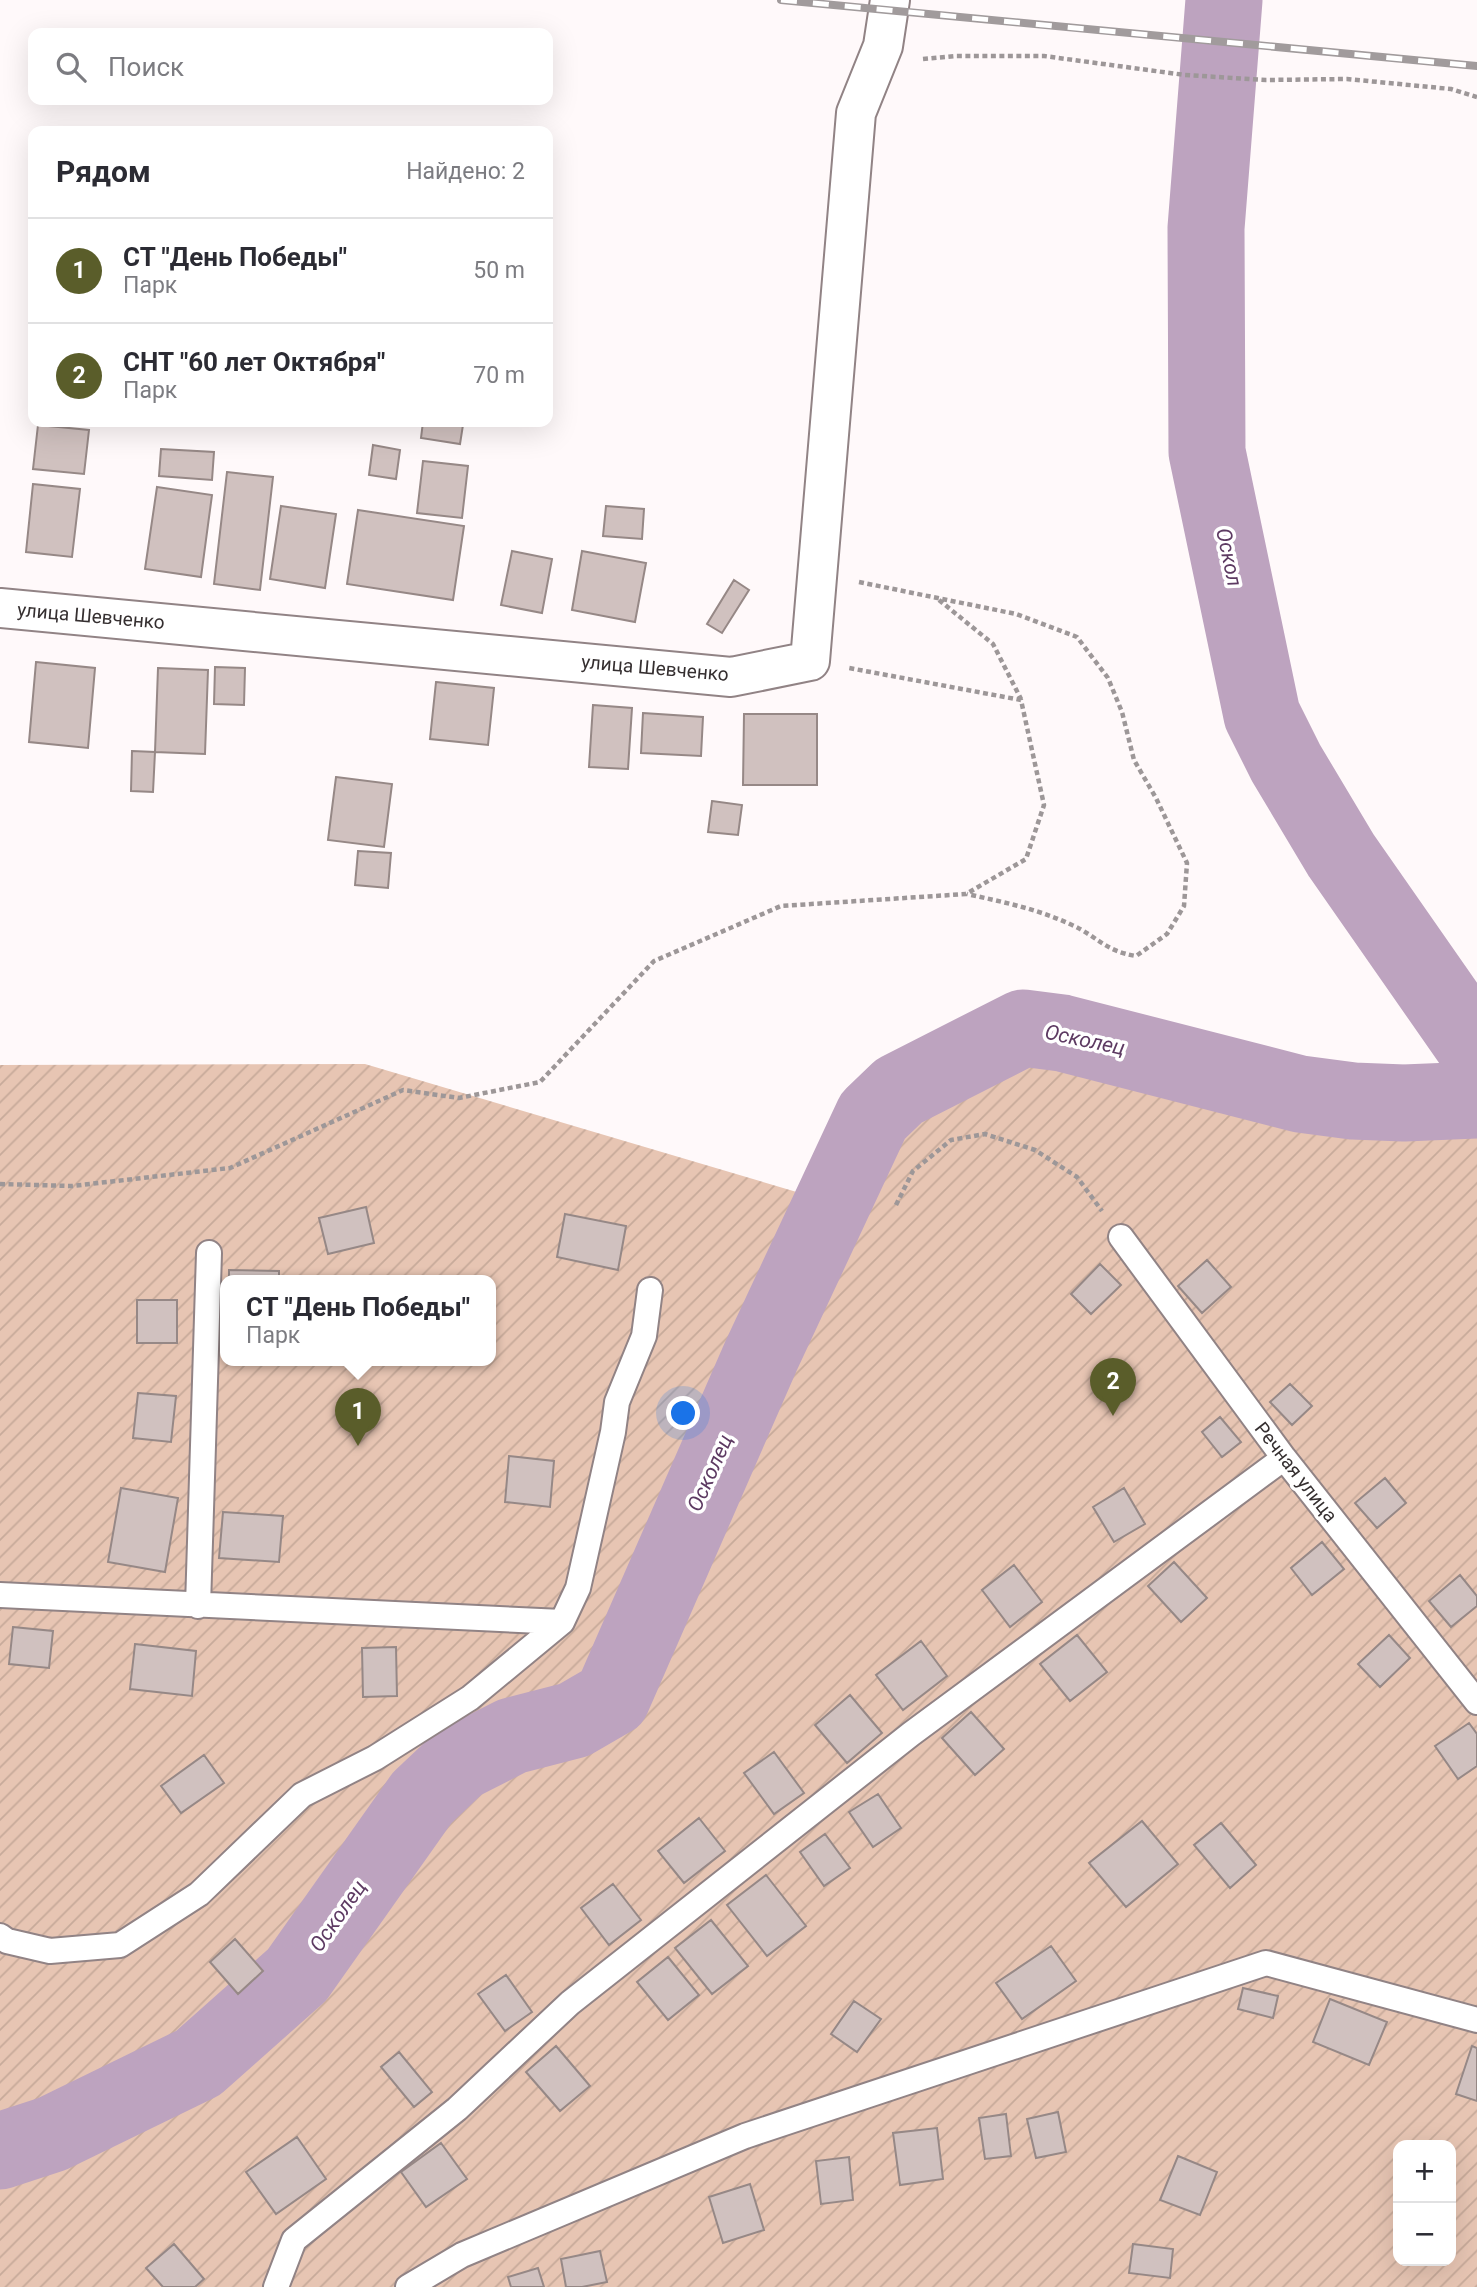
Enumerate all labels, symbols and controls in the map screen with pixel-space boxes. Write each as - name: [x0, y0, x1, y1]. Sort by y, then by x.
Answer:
- search box: [28, 28, 553, 105]
- icon: search: [52, 48, 90, 86]
- text: Поиск: [108, 52, 184, 82]
- text: Рядом: [56, 154, 151, 189]
- text: Найдено: 2: [406, 158, 525, 185]
- text: СТ "День Победы": [123, 242, 347, 272]
- text: 1: [72, 257, 86, 284]
- text: 50 m: [473, 257, 525, 284]
- text: Парк: [123, 272, 177, 299]
- text: СНТ "60 лет Октября": [123, 347, 385, 377]
- text: 2: [72, 362, 86, 389]
- text: 70 m: [473, 362, 525, 389]
- text: Парк: [123, 377, 177, 404]
- water label: Оскол: [1211, 526, 1247, 588]
- street label: улица Шевченко: [16, 598, 166, 634]
- street label: улица Шевченко: [580, 650, 730, 686]
- water label: Осколец: [1043, 1020, 1127, 1060]
- popup: [220, 1275, 496, 1366]
- text: СТ "День Победы": [246, 1292, 470, 1322]
- text: Парк: [246, 1322, 300, 1349]
- pin: 2: [1090, 1358, 1136, 1416]
- pin: 1: [335, 1388, 381, 1446]
- your location: [666, 1396, 700, 1430]
- street label: Речная улица: [1250, 1417, 1342, 1527]
- water label: Осколец: [682, 1431, 738, 1515]
- water label: Осколец: [305, 1876, 371, 1956]
- map controls: [1393, 2140, 1456, 2266]
- button: +: [1393, 2140, 1456, 2203]
- button: −: [1393, 2203, 1456, 2266]

